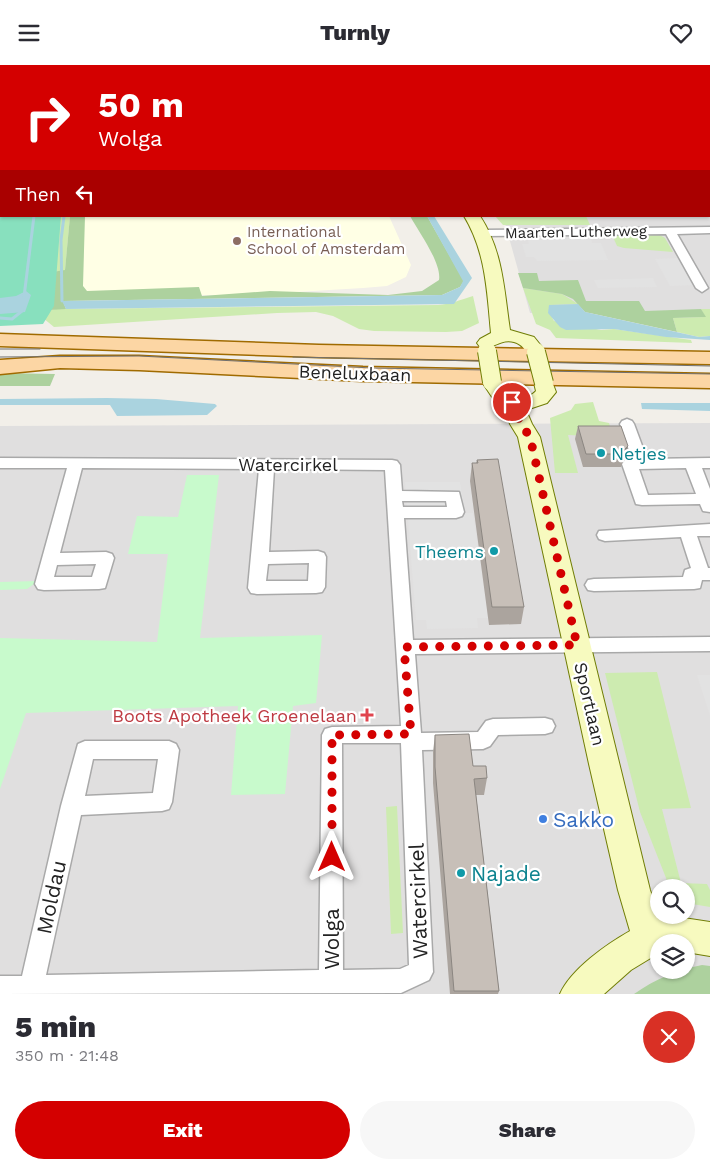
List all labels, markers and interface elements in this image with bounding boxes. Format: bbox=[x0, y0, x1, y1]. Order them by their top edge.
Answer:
icon: menu bbox=[15, 19, 43, 47]
icon: heart bbox=[667, 19, 695, 47]
text: Turnly bbox=[320, 20, 390, 45]
text: 50 m bbox=[98, 84, 184, 126]
icon: right bbox=[15, 85, 80, 150]
text: Wolga bbox=[98, 126, 162, 151]
icon: left bbox=[71, 180, 99, 208]
text: Then bbox=[15, 183, 61, 206]
street label: Maarten Lutherweg bbox=[505, 222, 647, 242]
place label: International School of Amsterdam bbox=[247, 223, 405, 258]
marker: International School of Amsterdam bbox=[231, 235, 243, 247]
street label: Beneluxbaan bbox=[298, 361, 412, 385]
pin bbox=[491, 381, 533, 423]
icon: arrive bbox=[498, 388, 526, 416]
place label: Netjes bbox=[611, 443, 666, 464]
marker: Netjes bbox=[595, 447, 607, 459]
street label: Watercirkel bbox=[238, 454, 338, 475]
place label: Theems bbox=[415, 541, 484, 562]
marker: Theems bbox=[488, 545, 500, 557]
street label: Sportlaan bbox=[570, 660, 610, 748]
place label: Boots Apotheek Groenelaan bbox=[112, 705, 357, 726]
marker: Boots Apotheek Groenelaan bbox=[361, 709, 373, 721]
place label: Sakko bbox=[553, 807, 614, 832]
marker: Sakko bbox=[537, 813, 549, 825]
position arrow bbox=[305, 830, 357, 882]
street label: Watercirkel bbox=[403, 842, 433, 959]
street label: Moldau bbox=[31, 858, 71, 936]
place label: Najade bbox=[471, 861, 541, 886]
marker: Najade bbox=[455, 867, 467, 879]
map controls bbox=[650, 879, 695, 979]
button: search bbox=[650, 879, 695, 924]
street label: Wolga bbox=[319, 908, 344, 970]
button: layers bbox=[650, 934, 695, 979]
text: 5 min bbox=[15, 1009, 96, 1044]
button: close bbox=[643, 1011, 695, 1063]
text: 350 m · 21:48 bbox=[15, 1046, 119, 1065]
button: Exit bbox=[15, 1101, 350, 1159]
button: Share bbox=[360, 1101, 695, 1159]

